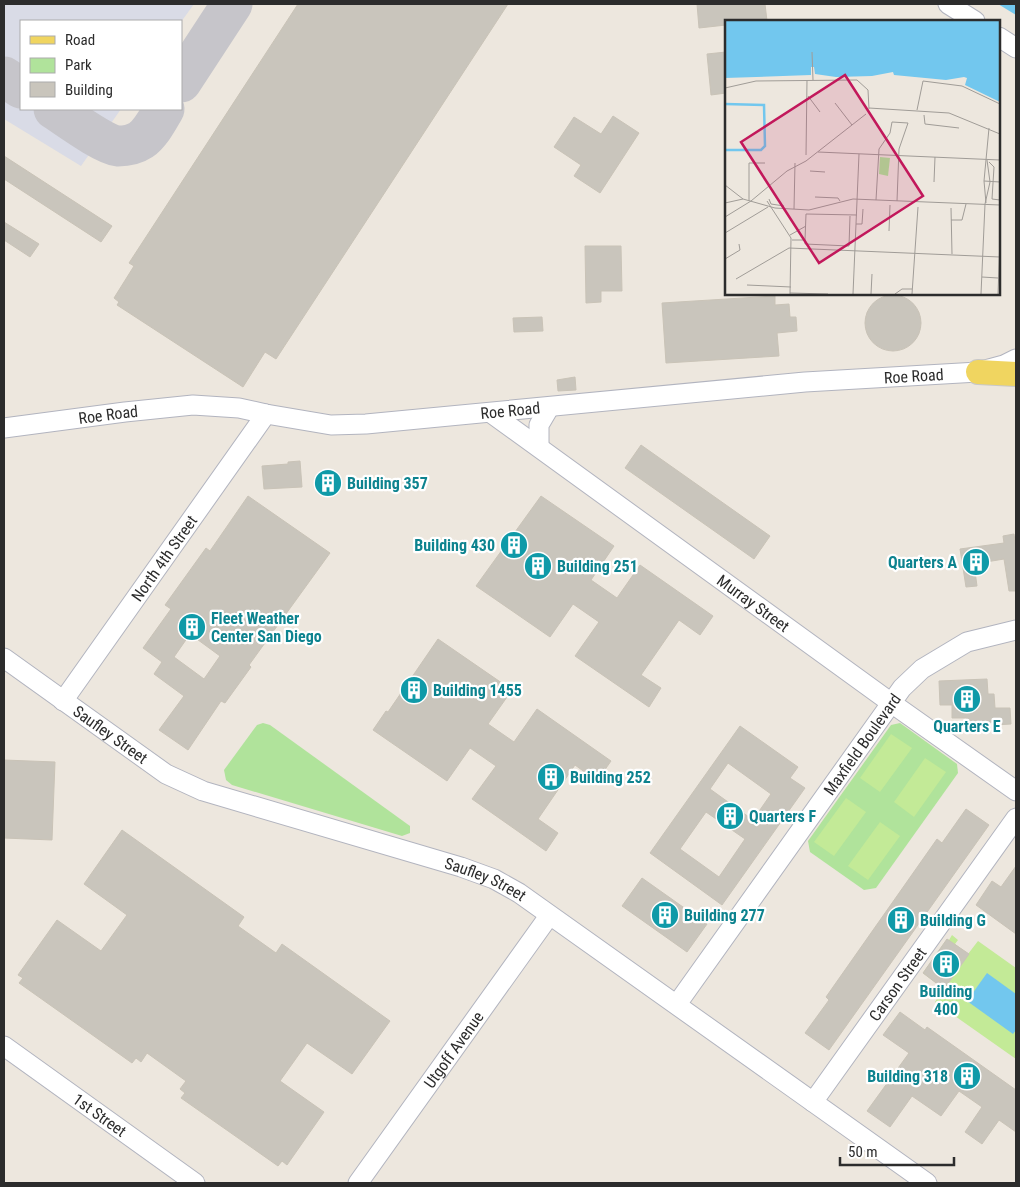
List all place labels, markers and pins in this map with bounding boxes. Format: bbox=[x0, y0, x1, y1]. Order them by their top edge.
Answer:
building icon: Building 357 bbox=[313, 468, 343, 498]
place label: Building 357 bbox=[347, 474, 428, 493]
building icon: Building 430 bbox=[499, 530, 529, 560]
place label: Building 430 bbox=[414, 536, 495, 555]
building icon: Quarters A bbox=[961, 547, 991, 577]
building icon: Building 251 bbox=[523, 551, 553, 581]
place label: Quarters A bbox=[888, 553, 957, 572]
place label: Building 251 bbox=[557, 557, 638, 576]
place label: Fleet Weather Center San Diego bbox=[211, 609, 322, 646]
building icon: Fleet Weather Center San Diego bbox=[177, 612, 207, 642]
building icon: Building 1455 bbox=[399, 675, 429, 705]
place label: Building 1455 bbox=[433, 681, 522, 700]
building icon: Quarters E bbox=[952, 684, 982, 714]
place label: Quarters E bbox=[933, 717, 1001, 736]
building icon: Building 252 bbox=[536, 762, 566, 792]
place label: Building 252 bbox=[570, 768, 651, 787]
building icon: Quarters F bbox=[715, 801, 745, 831]
place label: Quarters F bbox=[749, 807, 817, 826]
building icon: Building 277 bbox=[650, 900, 680, 930]
building icon: Building G bbox=[886, 905, 916, 935]
place label: Building 277 bbox=[684, 906, 765, 925]
place label: Building G bbox=[920, 911, 986, 930]
building icon: Building 400 bbox=[931, 949, 961, 979]
place label: Building 400 bbox=[920, 982, 972, 1019]
building icon: Building 318 bbox=[952, 1061, 982, 1091]
place label: Building 318 bbox=[867, 1067, 948, 1086]

